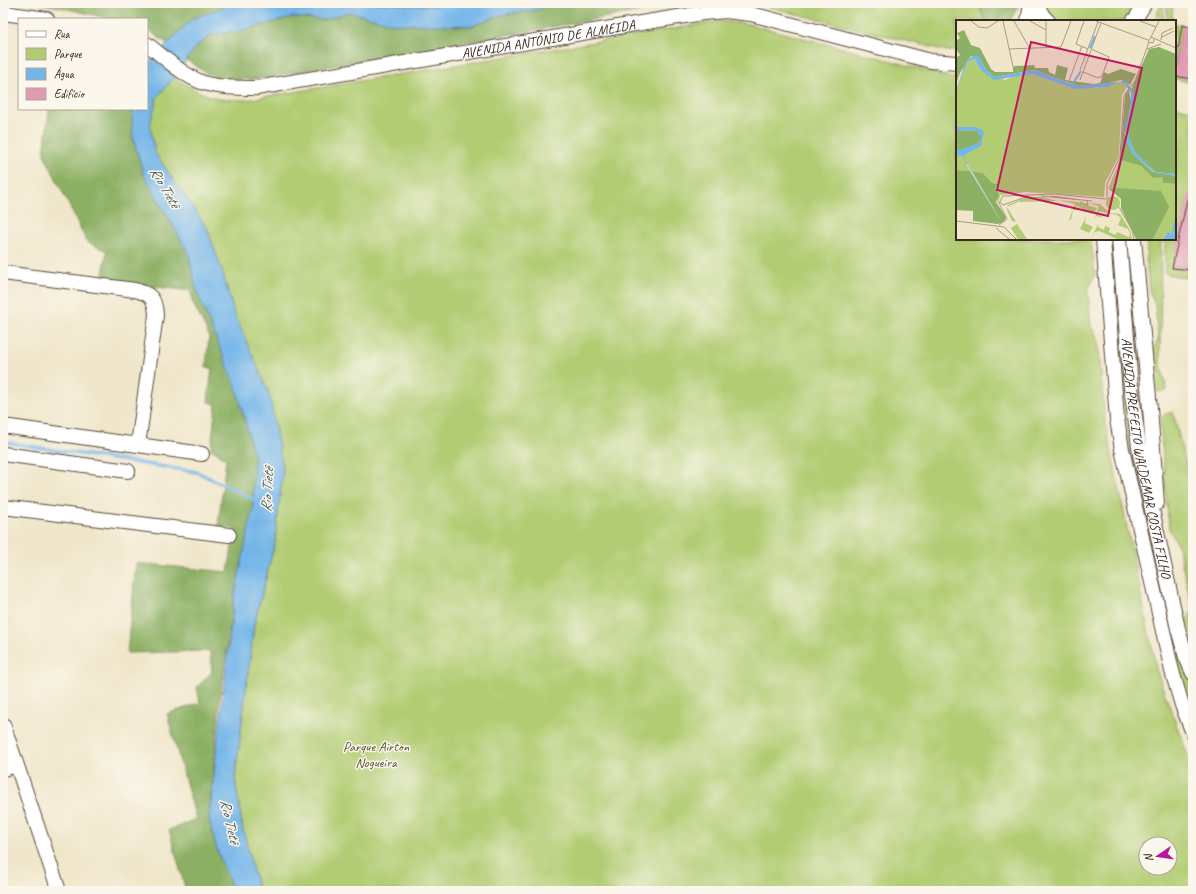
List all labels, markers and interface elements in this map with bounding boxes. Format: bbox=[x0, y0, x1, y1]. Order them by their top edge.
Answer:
street label: AVENIDA ANTÔNIO DE ALMEIDA bbox=[460, 16, 637, 62]
legend bbox=[18, 18, 148, 110]
inset map bbox=[956, 20, 1176, 240]
text: Rua bbox=[54, 26, 71, 42]
text: Parque bbox=[54, 46, 83, 62]
text: Água bbox=[54, 66, 75, 82]
text: Edifício bbox=[54, 86, 86, 102]
water label: Rio Tietê bbox=[145, 163, 186, 215]
street label: AVENIDA PREFEITO WALDEMAR COSTA FILHO bbox=[1118, 337, 1175, 582]
water label: Rio Tietê bbox=[257, 463, 278, 513]
park label: Parque Airton Nogueira bbox=[343, 738, 410, 771]
water label: Rio Tietê bbox=[215, 797, 245, 849]
north arrow bbox=[1138, 836, 1178, 876]
text: N bbox=[1140, 851, 1156, 863]

